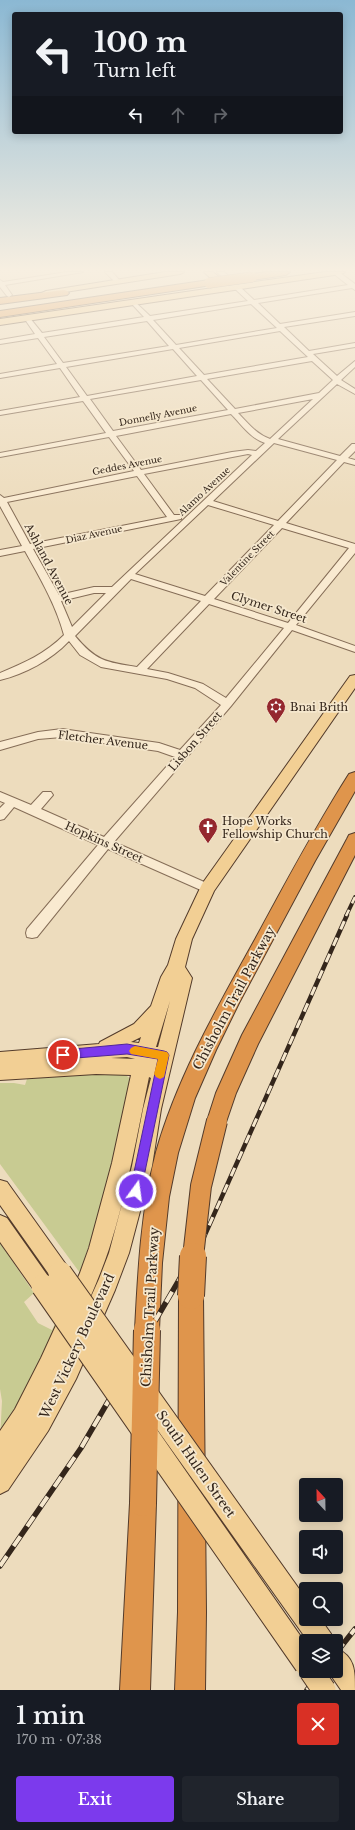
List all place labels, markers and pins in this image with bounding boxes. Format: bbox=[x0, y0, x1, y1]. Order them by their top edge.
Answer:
synagogue icon: Bnai Brith bbox=[265, 696, 287, 724]
place label: Bnai Brith bbox=[290, 700, 349, 714]
place label: Hope Works Fellowship Church bbox=[222, 814, 328, 841]
church icon: Hope Works Fellowship Church bbox=[197, 816, 219, 844]
pin bbox=[46, 1038, 80, 1072]

